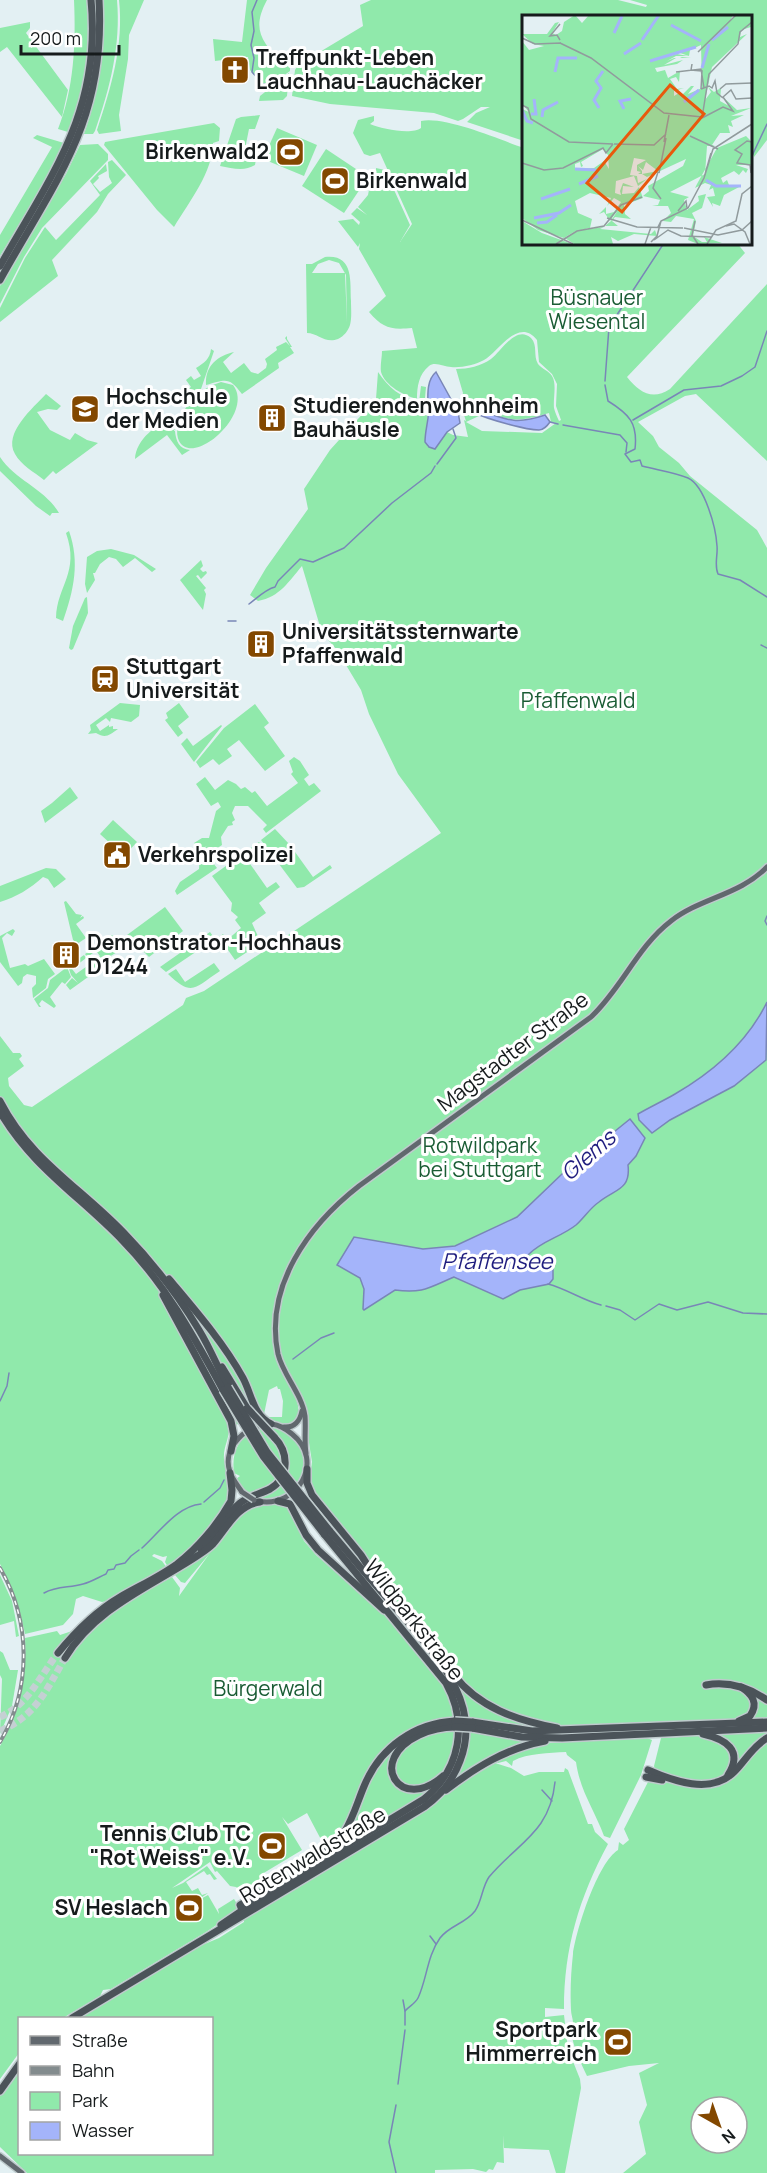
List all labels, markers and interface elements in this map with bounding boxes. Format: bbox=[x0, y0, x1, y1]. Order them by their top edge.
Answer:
inset map bbox=[522, 15, 752, 244]
scale bar bbox=[21, 18, 118, 56]
text: 200 m bbox=[30, 26, 81, 50]
place label: Treffpunkt-Leben Lauchhau-Lauchäcker bbox=[256, 43, 483, 95]
church icon: Treffpunkt-Leben Lauchhau-Lauchäcker bbox=[219, 54, 251, 86]
sports icon: Birkenwald2 bbox=[274, 136, 306, 168]
place label: Birkenwald2 bbox=[145, 137, 269, 165]
sports icon: Birkenwald bbox=[319, 165, 351, 197]
place label: Birkenwald bbox=[356, 166, 467, 194]
park label: Büsnauer Wiesental bbox=[549, 283, 645, 335]
place label: Hochschule der Medien bbox=[106, 382, 228, 434]
place label: Studierendenwohnheim Bauhäusle bbox=[293, 391, 539, 443]
school or university icon: Hochschule der Medien bbox=[69, 393, 101, 425]
building icon: Studierendenwohnheim Bauhäusle bbox=[256, 402, 288, 434]
place label: Universitätssternwarte Pfaffenwald bbox=[282, 617, 519, 669]
building icon: Universitätssternwarte Pfaffenwald bbox=[245, 628, 277, 660]
place label: Stuttgart Universität bbox=[126, 652, 239, 704]
station icon: Stuttgart Universität bbox=[89, 663, 121, 695]
park label: Pfaffenwald bbox=[521, 686, 635, 714]
public building icon: Verkehrspolizei bbox=[101, 839, 133, 871]
place label: Verkehrspolizei bbox=[138, 840, 294, 868]
place label: Demonstrator-Hochhaus D1244 bbox=[87, 928, 341, 980]
building icon: Demonstrator-Hochhaus D1244 bbox=[50, 939, 82, 971]
street label: Magstadter Straße bbox=[431, 985, 594, 1117]
water label: Glems bbox=[554, 1122, 623, 1187]
park label: Rotwildpark bei Stuttgart bbox=[418, 1131, 542, 1183]
water label: Pfaffensee bbox=[442, 1246, 554, 1276]
street label: Wildparkstraße bbox=[359, 1553, 471, 1686]
park label: Bürgerwald bbox=[213, 1674, 323, 1702]
street label: Rotenwaldstraße bbox=[234, 1799, 391, 1909]
place label: Tennis Club TC "Rot Weiss" e.V. bbox=[90, 1819, 251, 1871]
sports icon: Tennis Club TC "Rot Weiss" e.V. bbox=[256, 1830, 288, 1862]
sports icon: SV Heslach bbox=[173, 1892, 205, 1924]
place label: SV Heslach bbox=[55, 1893, 168, 1921]
place label: Sportpark Himmerreich bbox=[465, 2015, 598, 2067]
legend bbox=[18, 2017, 213, 2155]
sports icon: Sportpark Himmerreich bbox=[602, 2026, 634, 2058]
text: Straße bbox=[72, 2028, 128, 2052]
text: Bahn bbox=[72, 2058, 114, 2082]
text: Park bbox=[72, 2088, 109, 2112]
north arrow bbox=[689, 2095, 749, 2155]
text: Wasser bbox=[72, 2118, 134, 2142]
text: N bbox=[717, 2124, 740, 2149]

